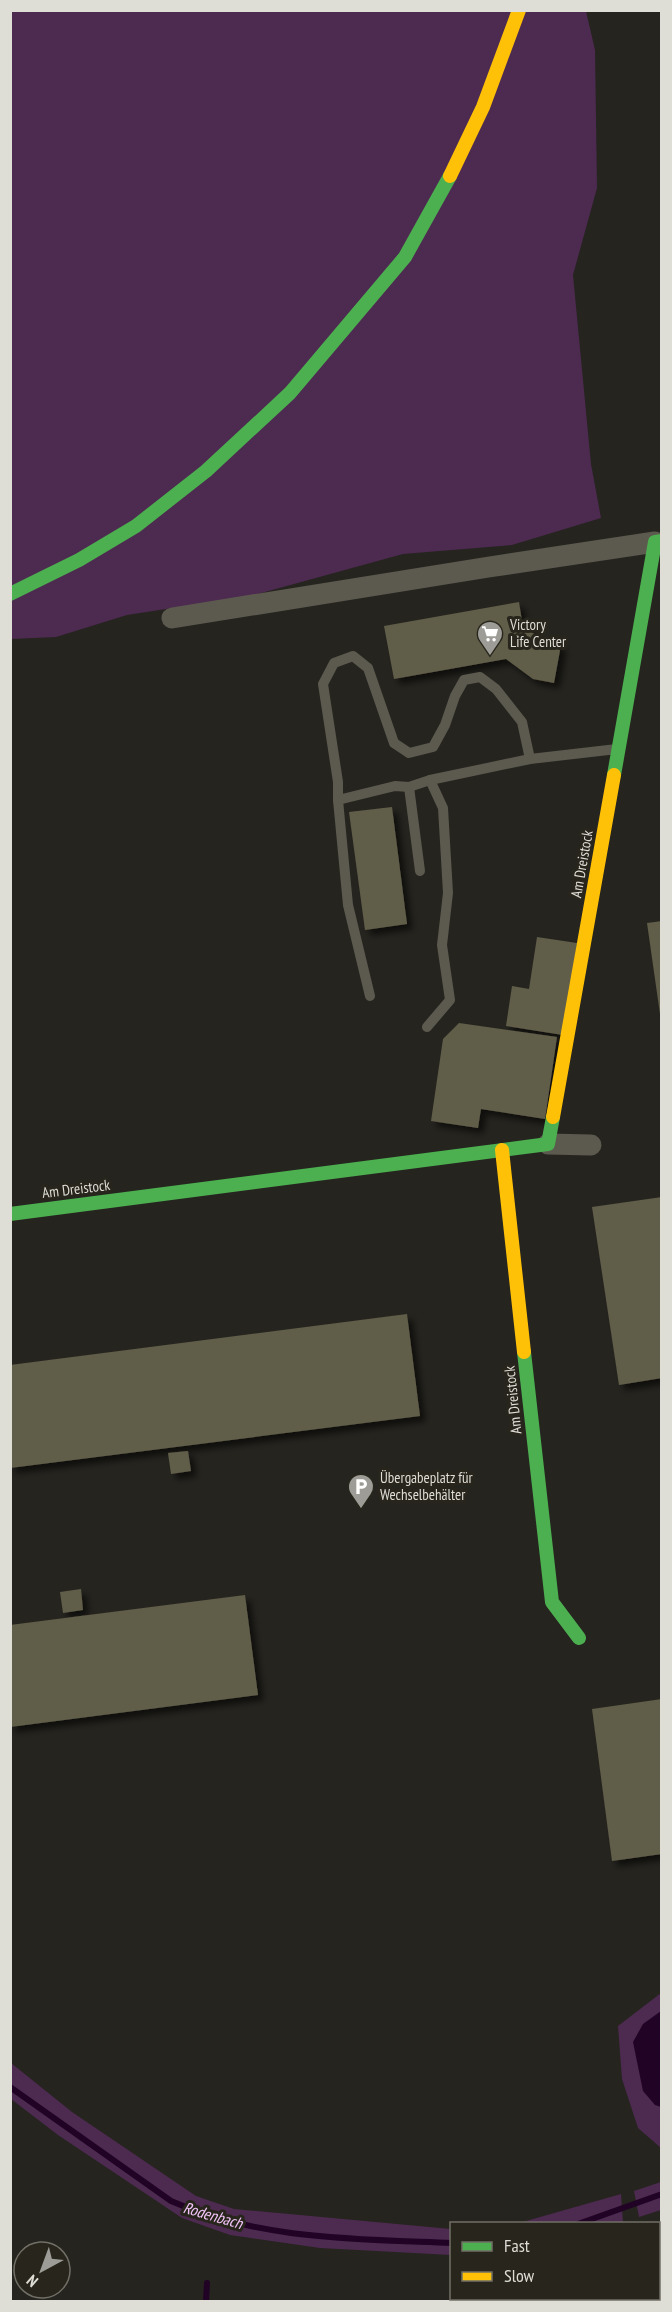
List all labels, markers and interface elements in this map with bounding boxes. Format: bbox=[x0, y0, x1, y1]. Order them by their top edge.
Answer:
place label: Victory Life Center bbox=[509, 615, 567, 651]
supermarket icon: Victory Life Center bbox=[475, 619, 505, 657]
street label: Am Dreistock bbox=[566, 829, 597, 899]
street label: Am Dreistock bbox=[41, 1175, 111, 1202]
street label: Am Dreistock bbox=[499, 1365, 526, 1435]
place label: Übergabeplatz für Wechselbehälter bbox=[380, 1468, 474, 1504]
parking icon: Übergabeplatz für Wechselbehälter bbox=[346, 1472, 376, 1510]
water label: Rodenbach bbox=[181, 2197, 246, 2233]
legend bbox=[450, 2222, 660, 2300]
text: Fast bbox=[504, 2234, 530, 2257]
north arrow bbox=[12, 2240, 72, 2300]
text: Slow bbox=[504, 2264, 535, 2287]
text: N bbox=[22, 2271, 42, 2292]

